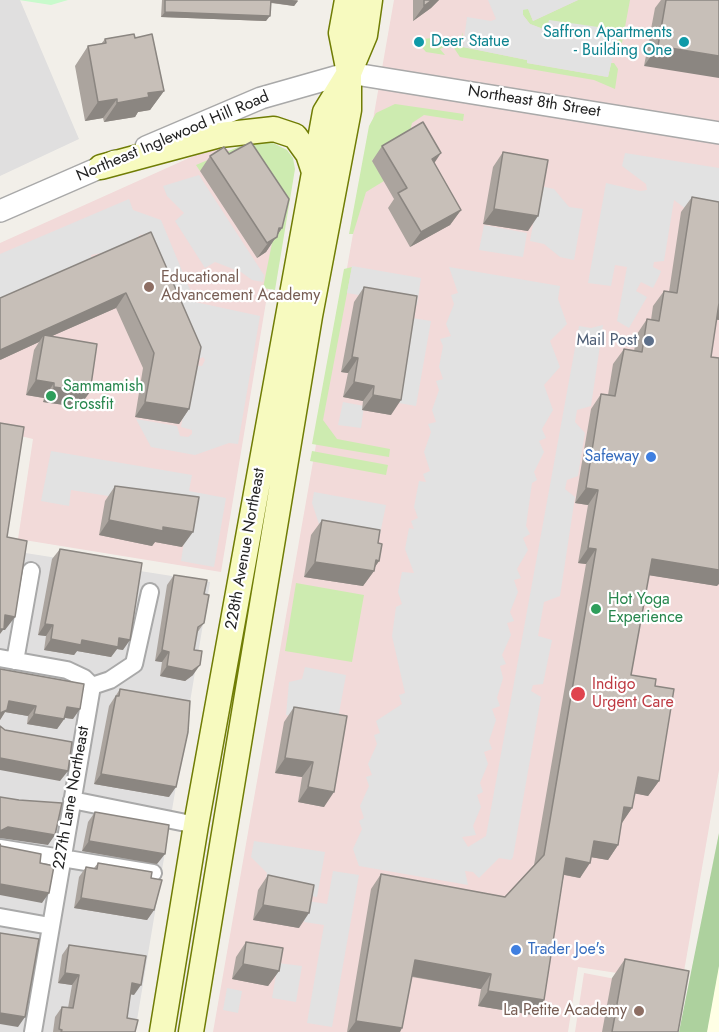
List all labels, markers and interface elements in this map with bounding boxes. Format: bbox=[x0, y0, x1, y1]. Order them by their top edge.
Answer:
place label: Saffron Apartments - Building One bbox=[543, 23, 672, 61]
place label: Deer Statue bbox=[431, 32, 509, 52]
marker: Deer Statue bbox=[412, 35, 426, 49]
marker: Saffron Apartments - Building One bbox=[677, 35, 691, 49]
street label: Northeast 8th Street bbox=[466, 82, 602, 122]
street label: Northeast Inglewood Hill Road bbox=[74, 88, 272, 186]
place label: Educational Advancement Academy bbox=[161, 268, 320, 306]
marker: Educational Advancement Academy bbox=[142, 280, 156, 294]
place label: Mail Post bbox=[576, 331, 637, 351]
marker: Mail Post bbox=[642, 334, 656, 348]
place label: Sammamish Crossfit bbox=[63, 377, 144, 415]
marker: Sammamish Crossfit bbox=[44, 389, 58, 403]
place label: Safeway bbox=[584, 447, 639, 467]
marker: Safeway bbox=[644, 450, 658, 464]
street label: 228th Avenue Northeast bbox=[222, 467, 270, 631]
place label: Hot Yoga Experience bbox=[608, 590, 683, 628]
marker: Hot Yoga Experience bbox=[589, 602, 603, 616]
place label: Indigo Urgent Care bbox=[592, 675, 674, 713]
marker: Indigo Urgent Care bbox=[569, 685, 587, 703]
street label: 227th Lane Northeast bbox=[50, 725, 94, 871]
place label: Trader Joe's bbox=[528, 940, 605, 960]
marker: Trader Joe's bbox=[509, 943, 523, 957]
place label: La Petite Academy bbox=[503, 1001, 627, 1021]
marker: La Petite Academy bbox=[632, 1004, 646, 1018]

